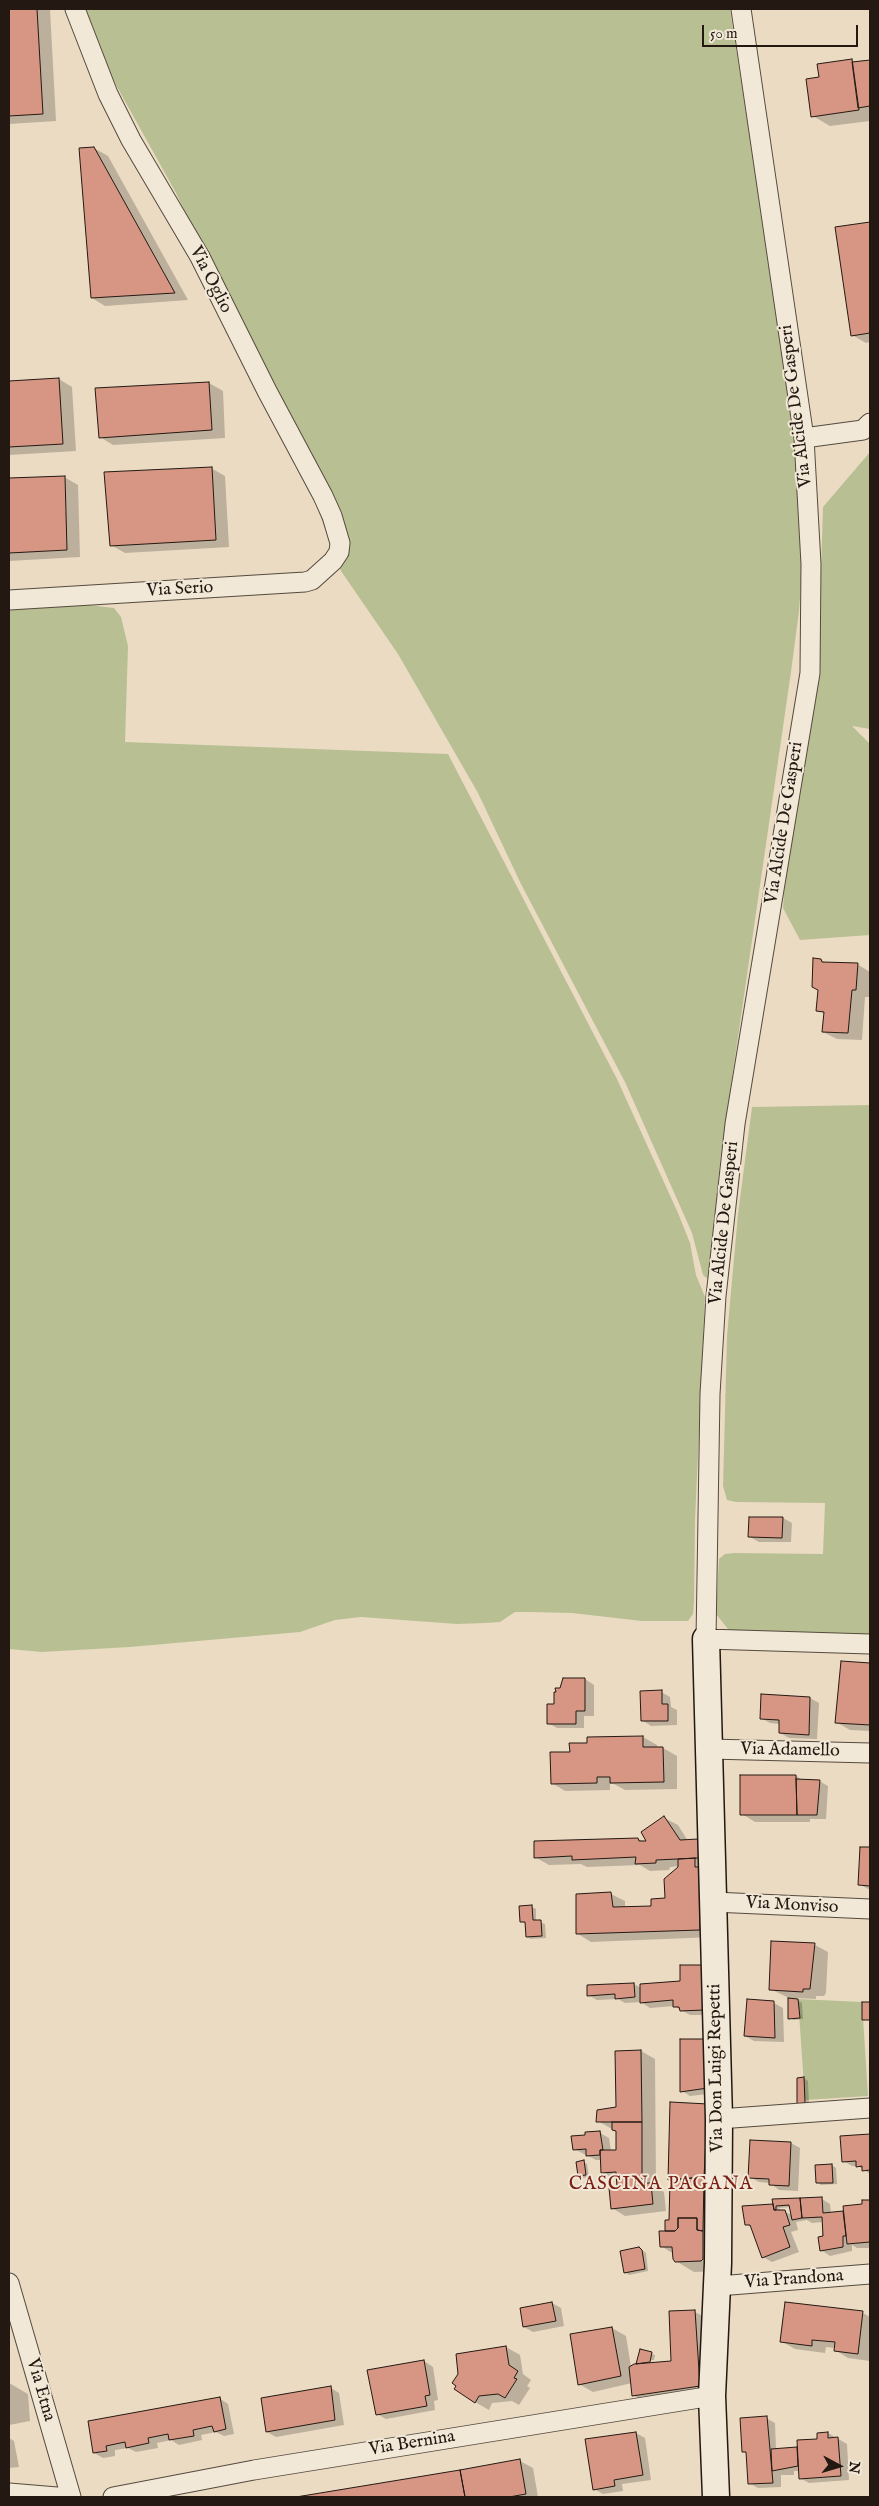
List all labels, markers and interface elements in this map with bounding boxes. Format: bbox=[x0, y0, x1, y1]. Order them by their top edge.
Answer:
scale bar bbox=[704, 15, 860, 47]
text: 50 m bbox=[710, 24, 738, 43]
street label: Via Oglio bbox=[184, 243, 236, 317]
street label: Via Alcide De Gasperi bbox=[776, 323, 818, 489]
street label: Via Serio bbox=[146, 577, 214, 603]
street label: Via Alcide De Gasperi bbox=[761, 740, 809, 906]
street label: Via Alcide De Gasperi bbox=[706, 1140, 744, 1306]
street label: Via Adamello bbox=[740, 1739, 840, 1763]
street label: Via Monviso bbox=[745, 1893, 839, 1919]
street label: Via Don Luigi Repetti bbox=[705, 1984, 729, 2152]
district label: CASCINA PAGANA bbox=[567, 2174, 755, 2196]
street label: Via Prandona bbox=[744, 2266, 844, 2294]
street label: Via Etna bbox=[21, 2356, 59, 2424]
street label: Via Bernina bbox=[367, 2427, 457, 2461]
north arrow bbox=[814, 2441, 864, 2491]
text: N bbox=[844, 2461, 864, 2475]

